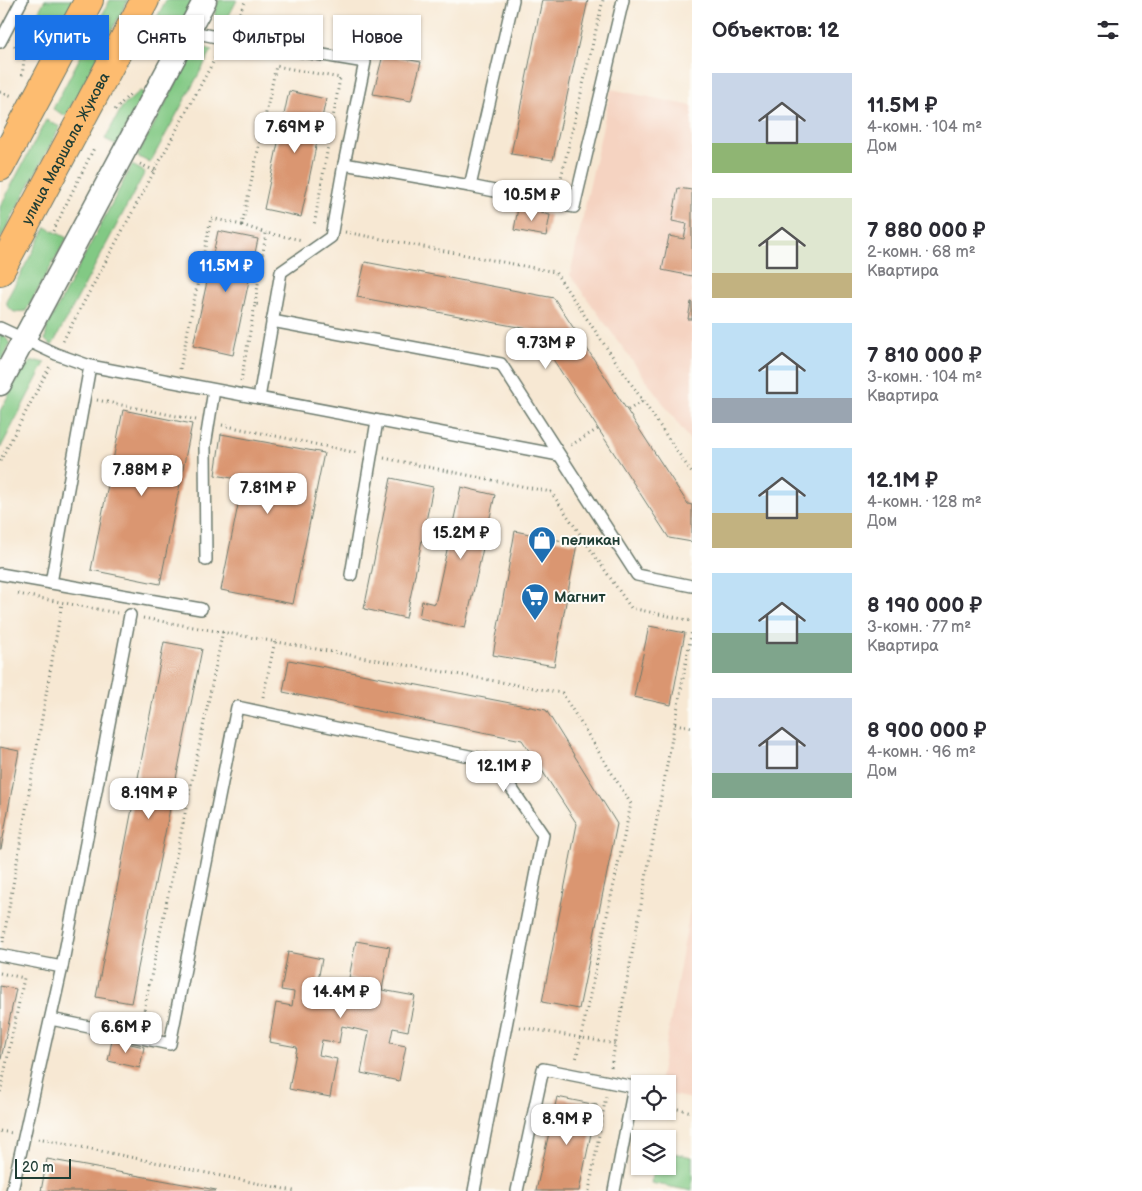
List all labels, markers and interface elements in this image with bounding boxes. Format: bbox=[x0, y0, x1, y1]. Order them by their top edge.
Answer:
chip: Купить bbox=[15, 15, 109, 60]
chip: Снять bbox=[119, 15, 204, 60]
chip: Фильтры bbox=[214, 15, 323, 60]
chip: Новое bbox=[333, 15, 421, 60]
icon: filters bbox=[1094, 16, 1122, 44]
text: Объектов: 12 bbox=[712, 18, 839, 43]
street label: улица Маршала Жукова bbox=[18, 69, 115, 228]
icon: home bbox=[752, 93, 812, 153]
text: 11.5M ₽ bbox=[867, 93, 937, 118]
pin: 7.69M ₽ bbox=[249, 112, 341, 154]
text: 7.69M ₽ bbox=[266, 118, 324, 137]
text: 4-комн. · 104 m² bbox=[867, 118, 982, 137]
text: Дом bbox=[867, 137, 897, 156]
pin: 10.5M ₽ bbox=[486, 180, 578, 222]
text: 10.5M ₽ bbox=[504, 186, 560, 205]
icon: home bbox=[752, 218, 812, 278]
text: 7 880 000 ₽ bbox=[867, 218, 985, 243]
text: 2-комн. · 68 m² bbox=[867, 243, 976, 262]
pin: 11.5M ₽ bbox=[180, 250, 272, 293]
text: 11.5M ₽ bbox=[199, 257, 253, 276]
text: Квартира bbox=[867, 262, 939, 281]
pin: 9.73M ₽ bbox=[500, 328, 592, 370]
text: 9.73M ₽ bbox=[517, 334, 575, 353]
icon: home bbox=[752, 343, 812, 403]
text: 7 810 000 ₽ bbox=[867, 343, 982, 368]
text: 3-комн. · 104 m² bbox=[867, 368, 982, 387]
text: Квартира bbox=[867, 387, 939, 406]
pin: 7.88M ₽ bbox=[96, 454, 188, 497]
text: 7.88M ₽ bbox=[112, 461, 172, 480]
icon: home bbox=[752, 468, 812, 528]
text: 12.1M ₽ bbox=[867, 468, 938, 493]
pin: 7.81M ₽ bbox=[222, 472, 314, 515]
text: 7.81M ₽ bbox=[240, 479, 296, 498]
text: 4-комн. · 128 m² bbox=[867, 493, 982, 512]
text: Дом bbox=[867, 512, 897, 531]
pin: 15.2M ₽ bbox=[415, 518, 507, 560]
text: 15.2M ₽ bbox=[433, 524, 489, 543]
shop icon: пеликан bbox=[527, 525, 557, 564]
place label: пеликан bbox=[561, 531, 620, 550]
supermarket icon: Магнит bbox=[520, 582, 550, 621]
place label: Магнит bbox=[554, 588, 606, 607]
icon: home bbox=[752, 593, 812, 653]
text: 8 190 000 ₽ bbox=[867, 593, 982, 618]
text: 3-комн. · 77 m² bbox=[867, 618, 971, 637]
text: Квартира bbox=[867, 637, 939, 656]
icon: home bbox=[752, 718, 812, 778]
text: 8 900 000 ₽ bbox=[867, 718, 987, 743]
text: 4-комн. · 96 m² bbox=[867, 743, 976, 762]
pin: 12.1M ₽ bbox=[458, 750, 550, 793]
text: 12.1M ₽ bbox=[477, 757, 531, 776]
text: Дом bbox=[867, 762, 897, 781]
pin: 8.19M ₽ bbox=[103, 778, 195, 820]
text: 8.19M ₽ bbox=[121, 784, 177, 803]
pin: 14.4M ₽ bbox=[295, 976, 387, 1019]
text: 14.4M ₽ bbox=[313, 983, 369, 1002]
pin: 6.6M ₽ bbox=[85, 1012, 167, 1054]
text: 6.6M ₽ bbox=[101, 1018, 151, 1037]
map controls bbox=[631, 1075, 676, 1175]
button: locate bbox=[631, 1075, 676, 1120]
pin: 8.9M ₽ bbox=[526, 1104, 608, 1146]
text: 8.9M ₽ bbox=[542, 1110, 592, 1129]
button: layers bbox=[631, 1130, 676, 1175]
scale bar bbox=[15, 1156, 71, 1179]
text: 20 m bbox=[22, 1159, 54, 1176]

